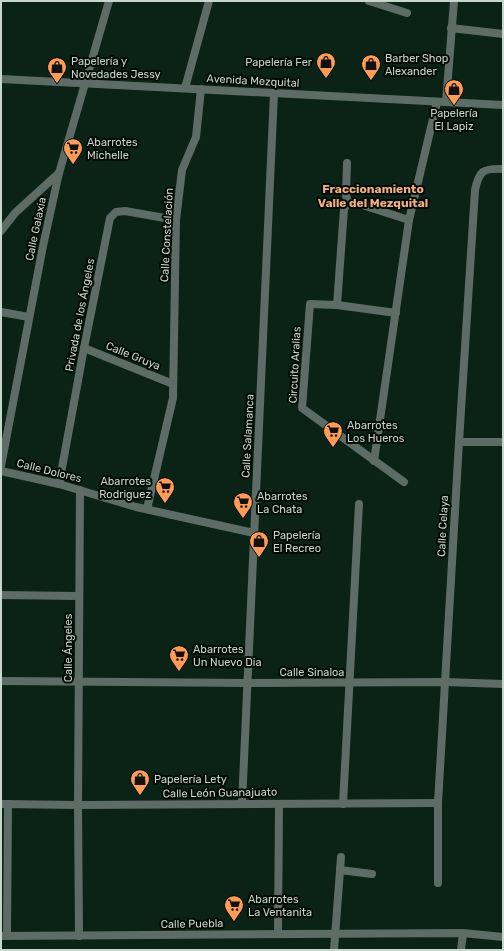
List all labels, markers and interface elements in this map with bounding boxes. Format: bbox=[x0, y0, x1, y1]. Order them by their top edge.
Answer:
shop icon: Papelería Fer bbox=[315, 51, 337, 79]
place label: Barber Shop Alexander bbox=[385, 52, 448, 78]
shop icon: Barber Shop Alexander bbox=[360, 53, 382, 81]
place label: Papelería y Novedades Jessy bbox=[71, 55, 161, 81]
shop icon: Papelería y Novedades Jessy bbox=[46, 56, 68, 84]
place label: Papelería Fer bbox=[245, 56, 313, 69]
street label: Avenida Mezquital bbox=[206, 72, 300, 90]
shop icon: Papelería El Lapiz bbox=[443, 78, 465, 106]
place label: Papelería El Lapiz bbox=[430, 107, 478, 133]
place label: Abarrotes Michelle bbox=[87, 136, 138, 162]
supermarket icon: Abarrotes Michelle bbox=[62, 137, 84, 165]
district label: Fraccionamiento Valle del Mezquital bbox=[318, 182, 428, 210]
street label: Calle Constelación bbox=[158, 188, 176, 282]
street label: Calle Galaxia bbox=[23, 196, 49, 262]
street label: Privada de los Ángeles bbox=[63, 257, 97, 373]
street label: Circuito Aralias bbox=[286, 326, 304, 404]
street label: Calle Gruya bbox=[104, 339, 162, 373]
street label: Calle Salamanca bbox=[239, 394, 257, 478]
place label: Abarrotes Los Hueros bbox=[347, 419, 405, 445]
supermarket icon: Abarrotes Los Hueros bbox=[322, 420, 344, 448]
street label: Calle Dolores bbox=[15, 457, 83, 485]
place label: Abarrotes Rodriguez bbox=[99, 475, 151, 501]
supermarket icon: Abarrotes Rodriguez bbox=[154, 476, 176, 504]
place label: Abarrotes La Chata bbox=[257, 490, 308, 516]
supermarket icon: Abarrotes La Chata bbox=[232, 491, 254, 519]
street label: Calle Celaya bbox=[435, 495, 451, 557]
place label: Papelería El Recreo bbox=[273, 529, 321, 555]
shop icon: Papelería El Recreo bbox=[248, 530, 270, 558]
street label: Calle Ángeles bbox=[62, 613, 75, 682]
place label: Abarrotes Un Nuevo Dia bbox=[193, 643, 262, 669]
supermarket icon: Abarrotes Un Nuevo Dia bbox=[168, 644, 190, 672]
street label: Calle Sinaloa bbox=[280, 666, 344, 679]
shop icon: Papelería Lety bbox=[129, 768, 151, 796]
place label: Papelería Lety bbox=[154, 773, 227, 786]
street label: Calle León Guanajuato bbox=[163, 786, 277, 800]
place label: Abarrotes La Ventanita bbox=[248, 893, 312, 919]
supermarket icon: Abarrotes La Ventanita bbox=[223, 894, 245, 922]
street label: Calle Puebla bbox=[161, 917, 223, 931]

